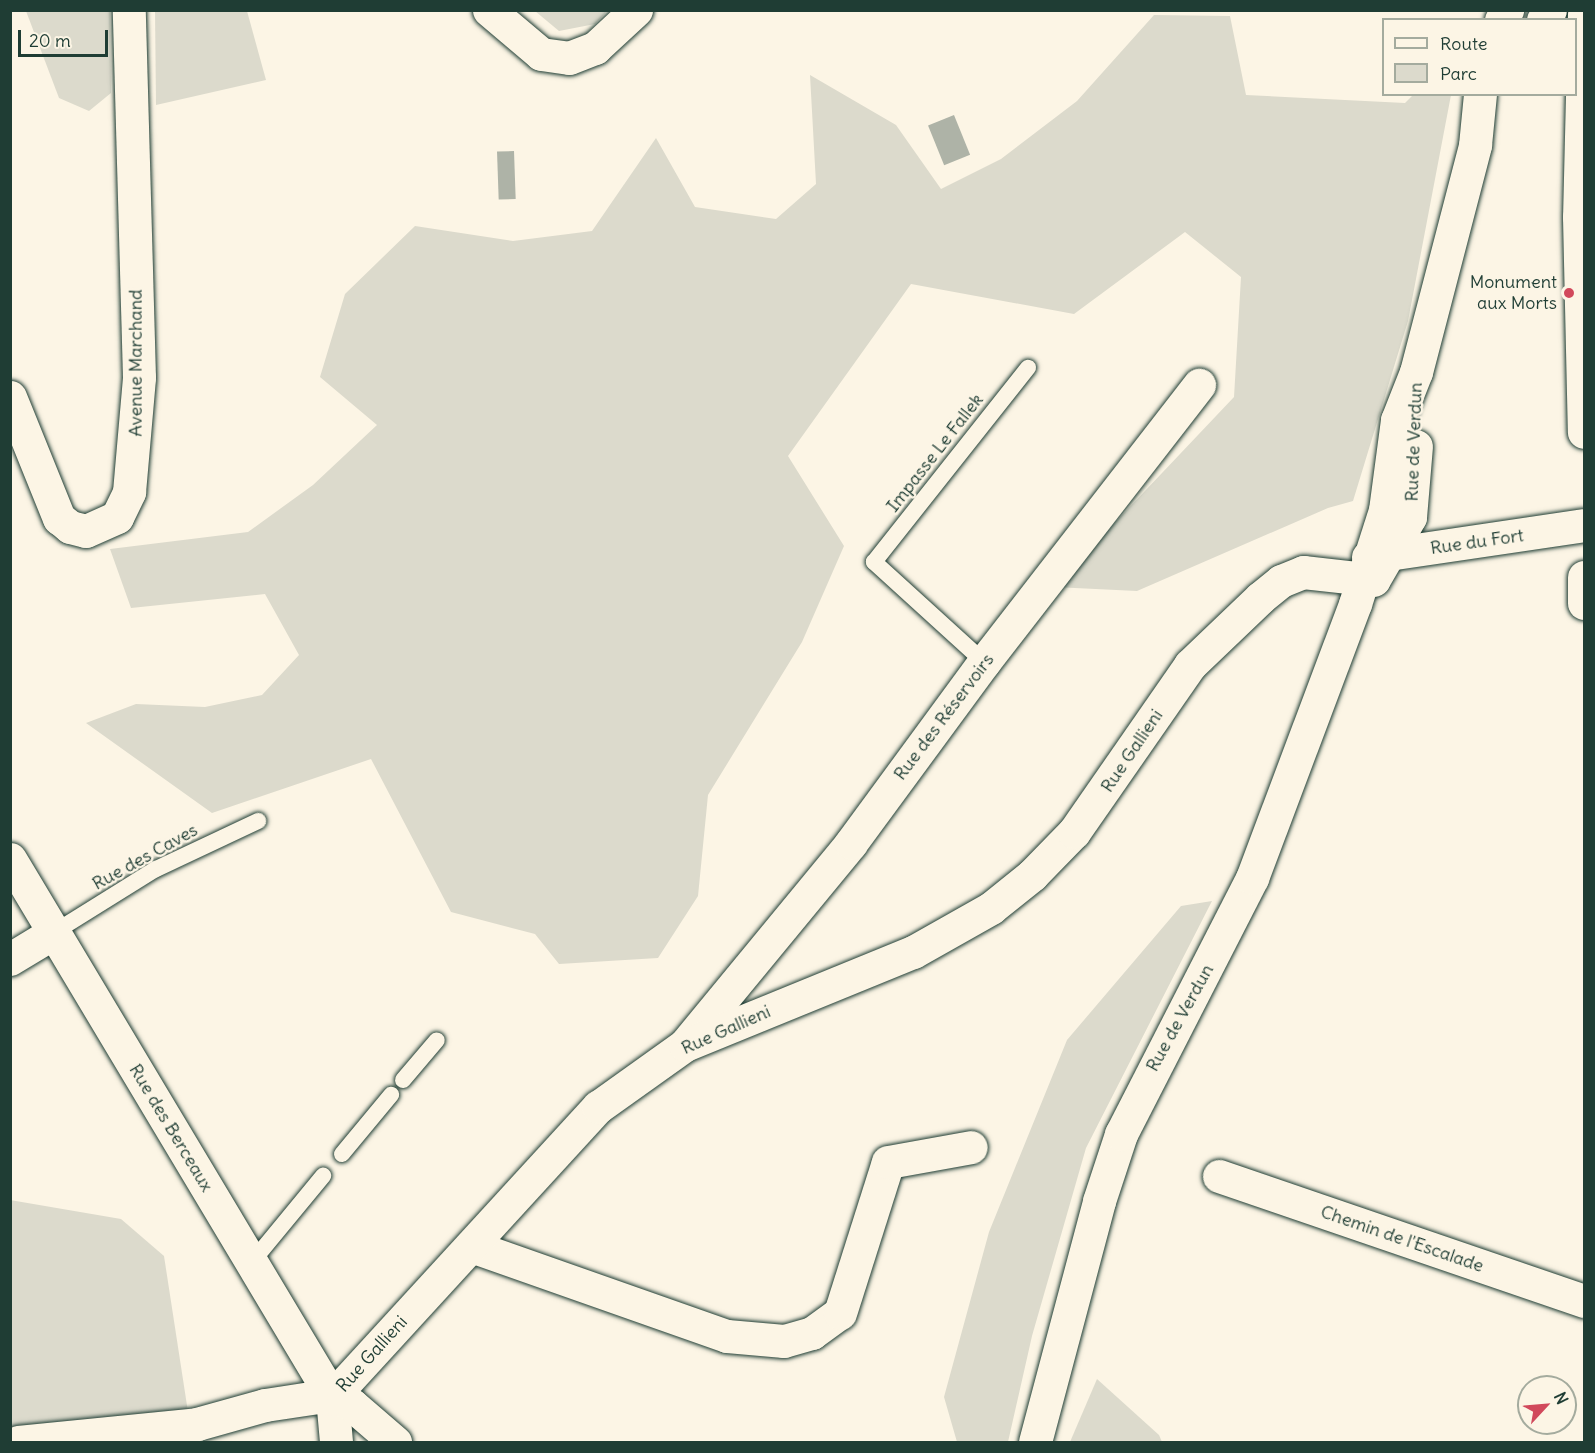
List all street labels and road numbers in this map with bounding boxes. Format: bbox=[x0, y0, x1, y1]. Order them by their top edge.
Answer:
street label: Avenue Marchand bbox=[125, 289, 147, 437]
street label: Rue de Verdun bbox=[1401, 382, 1427, 502]
street label: Impasse Le Fallek bbox=[882, 390, 988, 516]
street label: Rue du Fort bbox=[1429, 525, 1525, 559]
street label: Rue des Réservoirs bbox=[889, 649, 999, 785]
street label: Rue Gallieni bbox=[1096, 705, 1168, 797]
street label: Rue des Caves bbox=[89, 819, 201, 895]
street label: Rue de Verdun bbox=[1142, 961, 1218, 1075]
street label: Rue Gallieni bbox=[678, 1001, 774, 1059]
street label: Rue des Berceaux bbox=[124, 1060, 218, 1196]
street label: Chemin de l'Escalade bbox=[1318, 1201, 1486, 1277]
street label: Rue Gallieni bbox=[332, 1311, 412, 1397]

